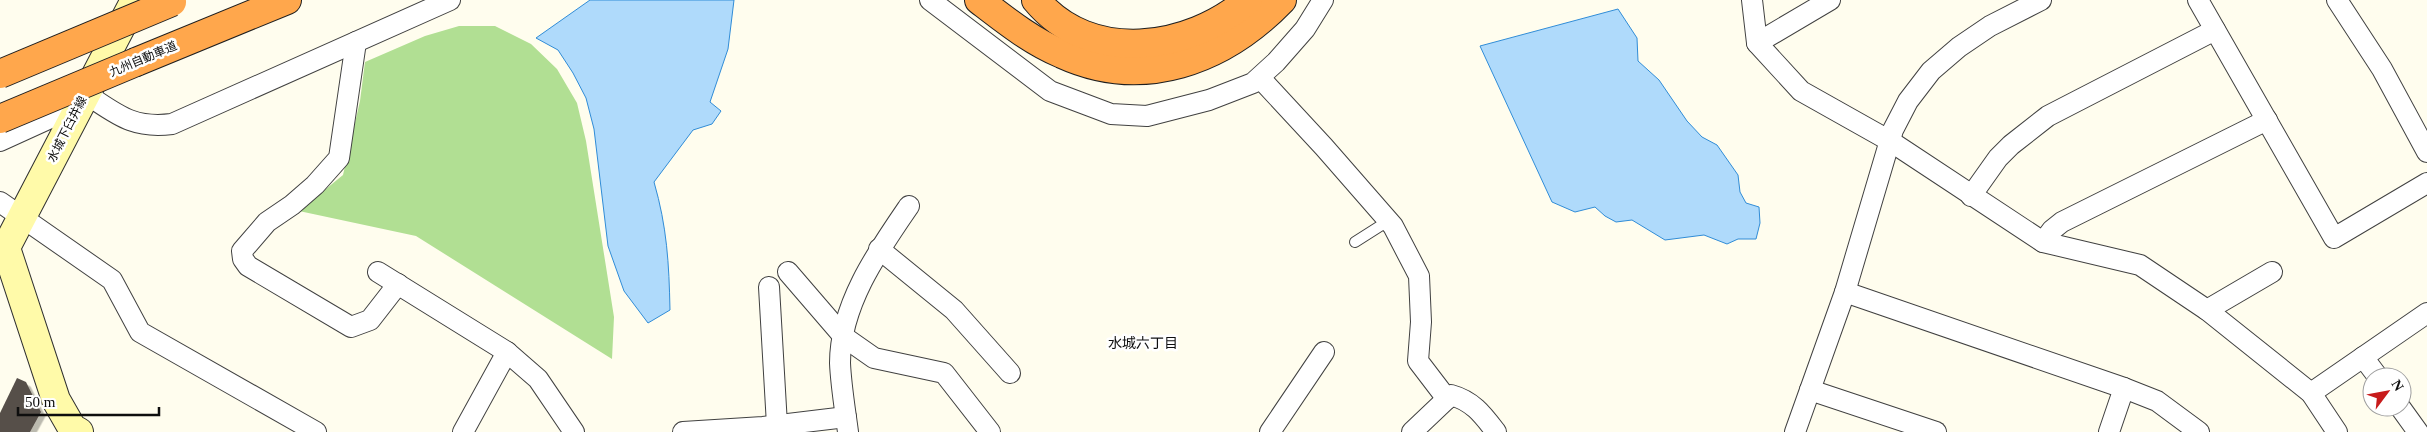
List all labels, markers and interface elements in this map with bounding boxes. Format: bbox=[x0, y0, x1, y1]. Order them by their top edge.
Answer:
street label: 九州自動車道 bbox=[107, 38, 179, 80]
street label: 水城下臼井線 bbox=[44, 94, 90, 164]
district label: 水城六丁目 bbox=[1108, 336, 1178, 351]
north arrow bbox=[2362, 367, 2412, 417]
text: N bbox=[2389, 377, 2407, 394]
scale bar bbox=[18, 384, 159, 416]
text: 50 m bbox=[25, 394, 56, 410]

